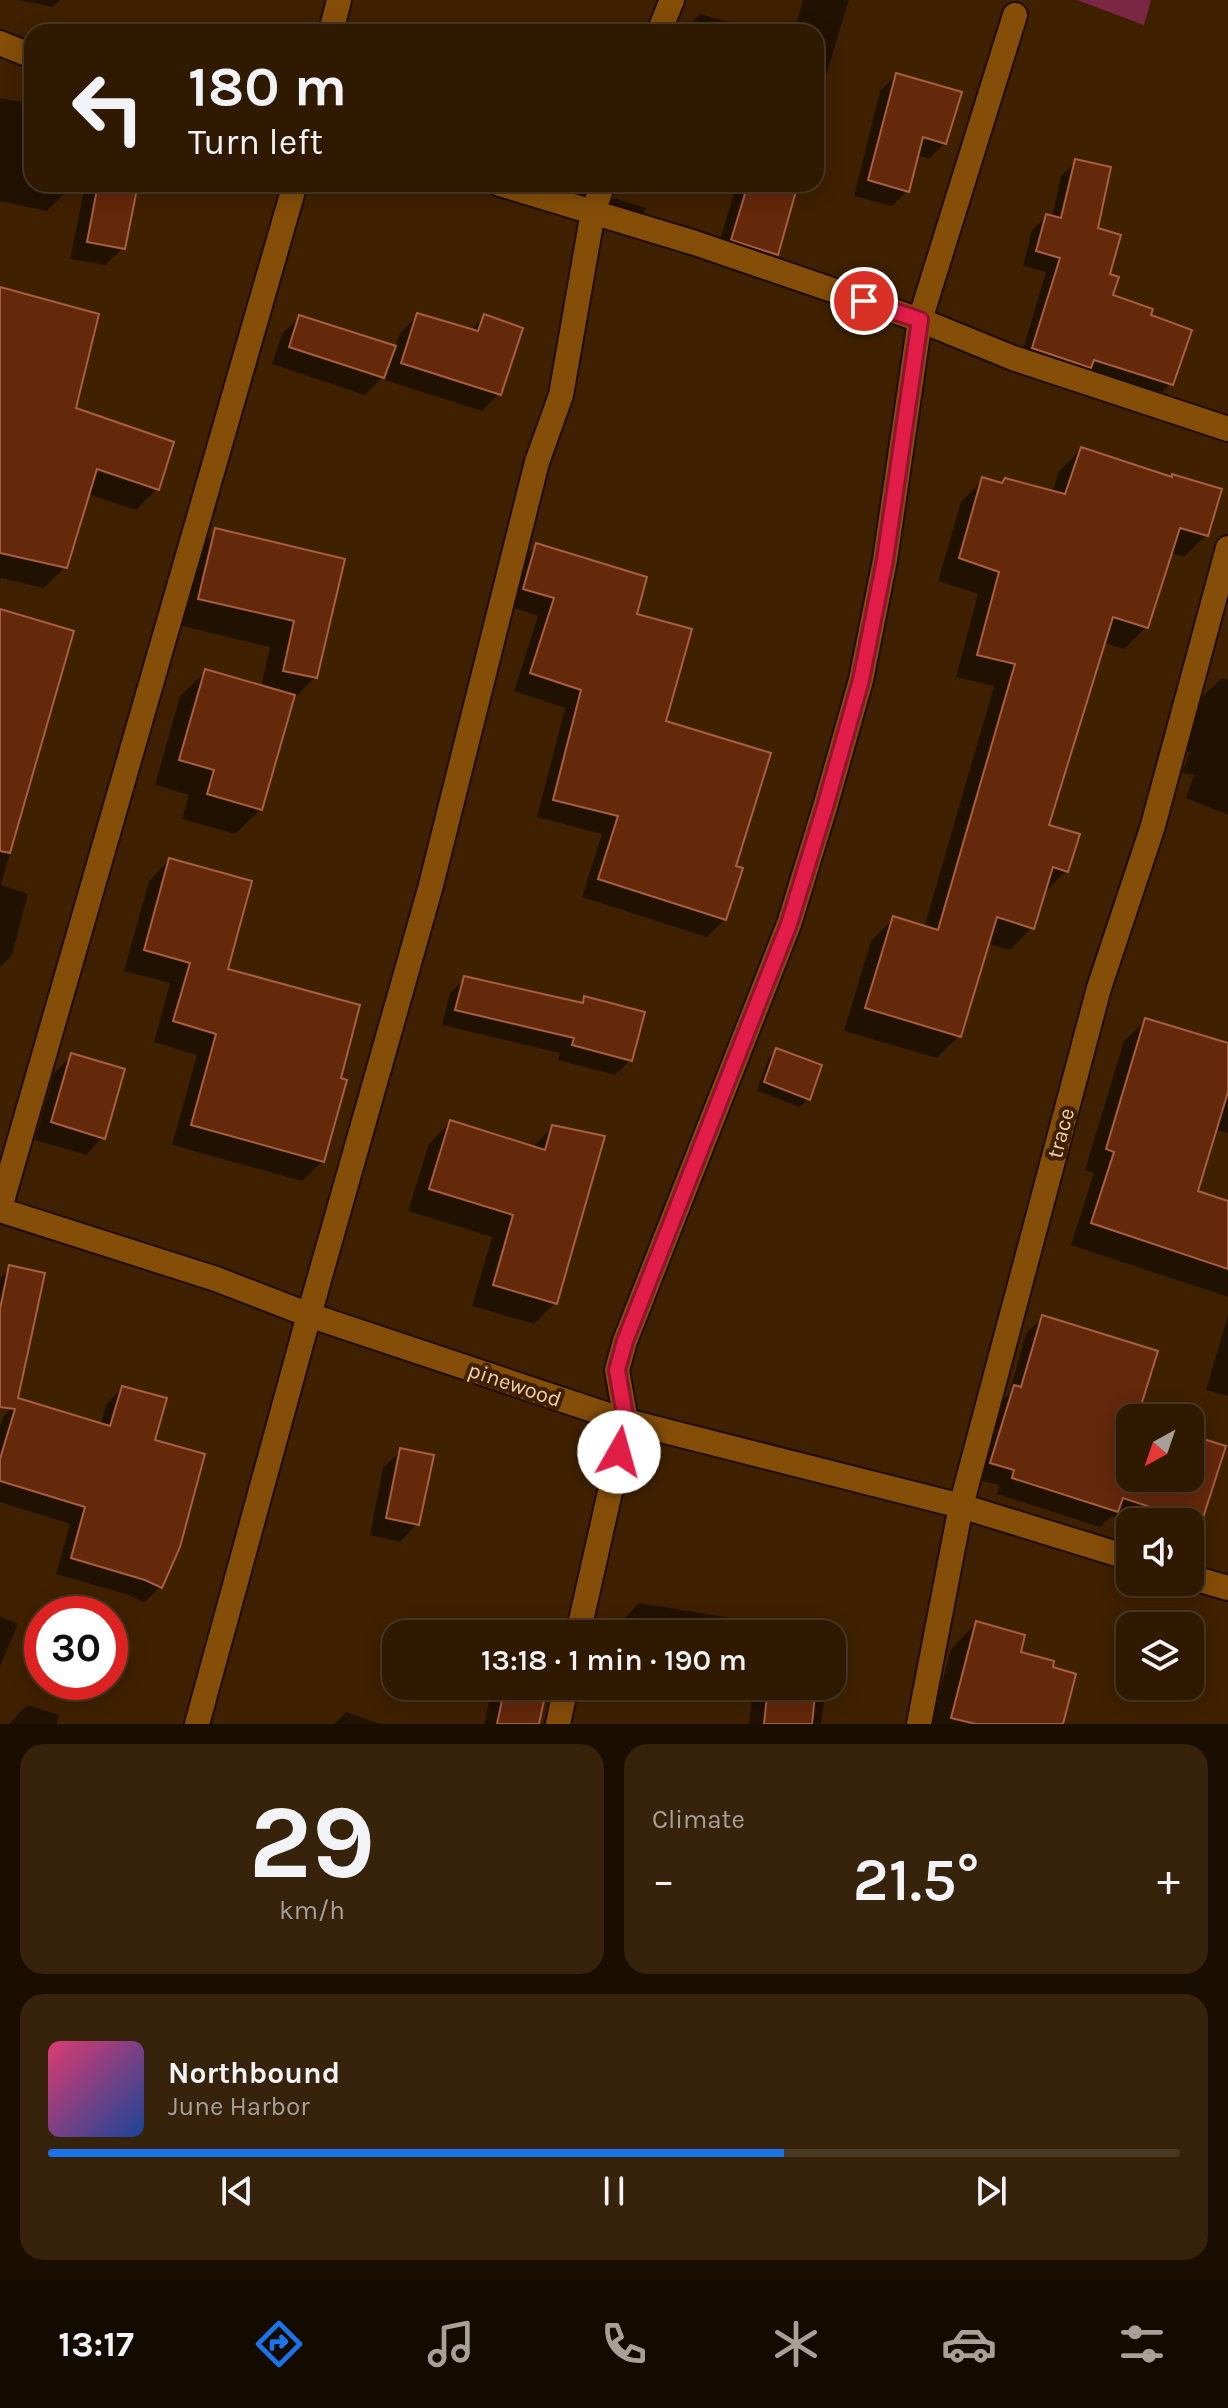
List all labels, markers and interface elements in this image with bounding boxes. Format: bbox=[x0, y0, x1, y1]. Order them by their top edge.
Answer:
text: 180 m bbox=[188, 54, 347, 119]
icon: left bbox=[56, 56, 160, 160]
text: Turn left bbox=[188, 121, 323, 163]
pin bbox=[830, 267, 898, 335]
icon: arrive bbox=[842, 279, 886, 323]
street label: trace bbox=[1042, 1105, 1080, 1161]
street label: pinewood bbox=[465, 1357, 565, 1413]
north arrow bbox=[1116, 1404, 1204, 1492]
map controls bbox=[1116, 1404, 1204, 1700]
position arrow bbox=[577, 1410, 661, 1494]
button: sound bbox=[1116, 1508, 1204, 1596]
speed limit sign: 30 bbox=[24, 1596, 128, 1700]
button: layers bbox=[1116, 1612, 1204, 1700]
text: 13:18 · 1 min · 190 m bbox=[481, 1642, 747, 1678]
text: 29 bbox=[249, 1782, 375, 1903]
text: Climate bbox=[652, 1804, 745, 1835]
text: 21.5° bbox=[853, 1845, 979, 1915]
text: − bbox=[652, 1855, 675, 1906]
text: + bbox=[1157, 1855, 1180, 1906]
text: km/h bbox=[279, 1895, 345, 1926]
text: Northbound bbox=[168, 2055, 340, 2091]
text: June Harbor bbox=[168, 2091, 310, 2122]
icon: previous bbox=[215, 2169, 259, 2213]
icon: pause bbox=[592, 2169, 636, 2213]
icon: next bbox=[969, 2169, 1013, 2213]
icon: directions bbox=[251, 2316, 307, 2372]
icon: music bbox=[423, 2316, 479, 2372]
icon: phone bbox=[596, 2316, 652, 2372]
icon: climate bbox=[768, 2316, 824, 2372]
icon: car bbox=[941, 2316, 997, 2372]
icon: filters bbox=[1114, 2316, 1170, 2372]
text: 13:17 bbox=[58, 2323, 134, 2365]

